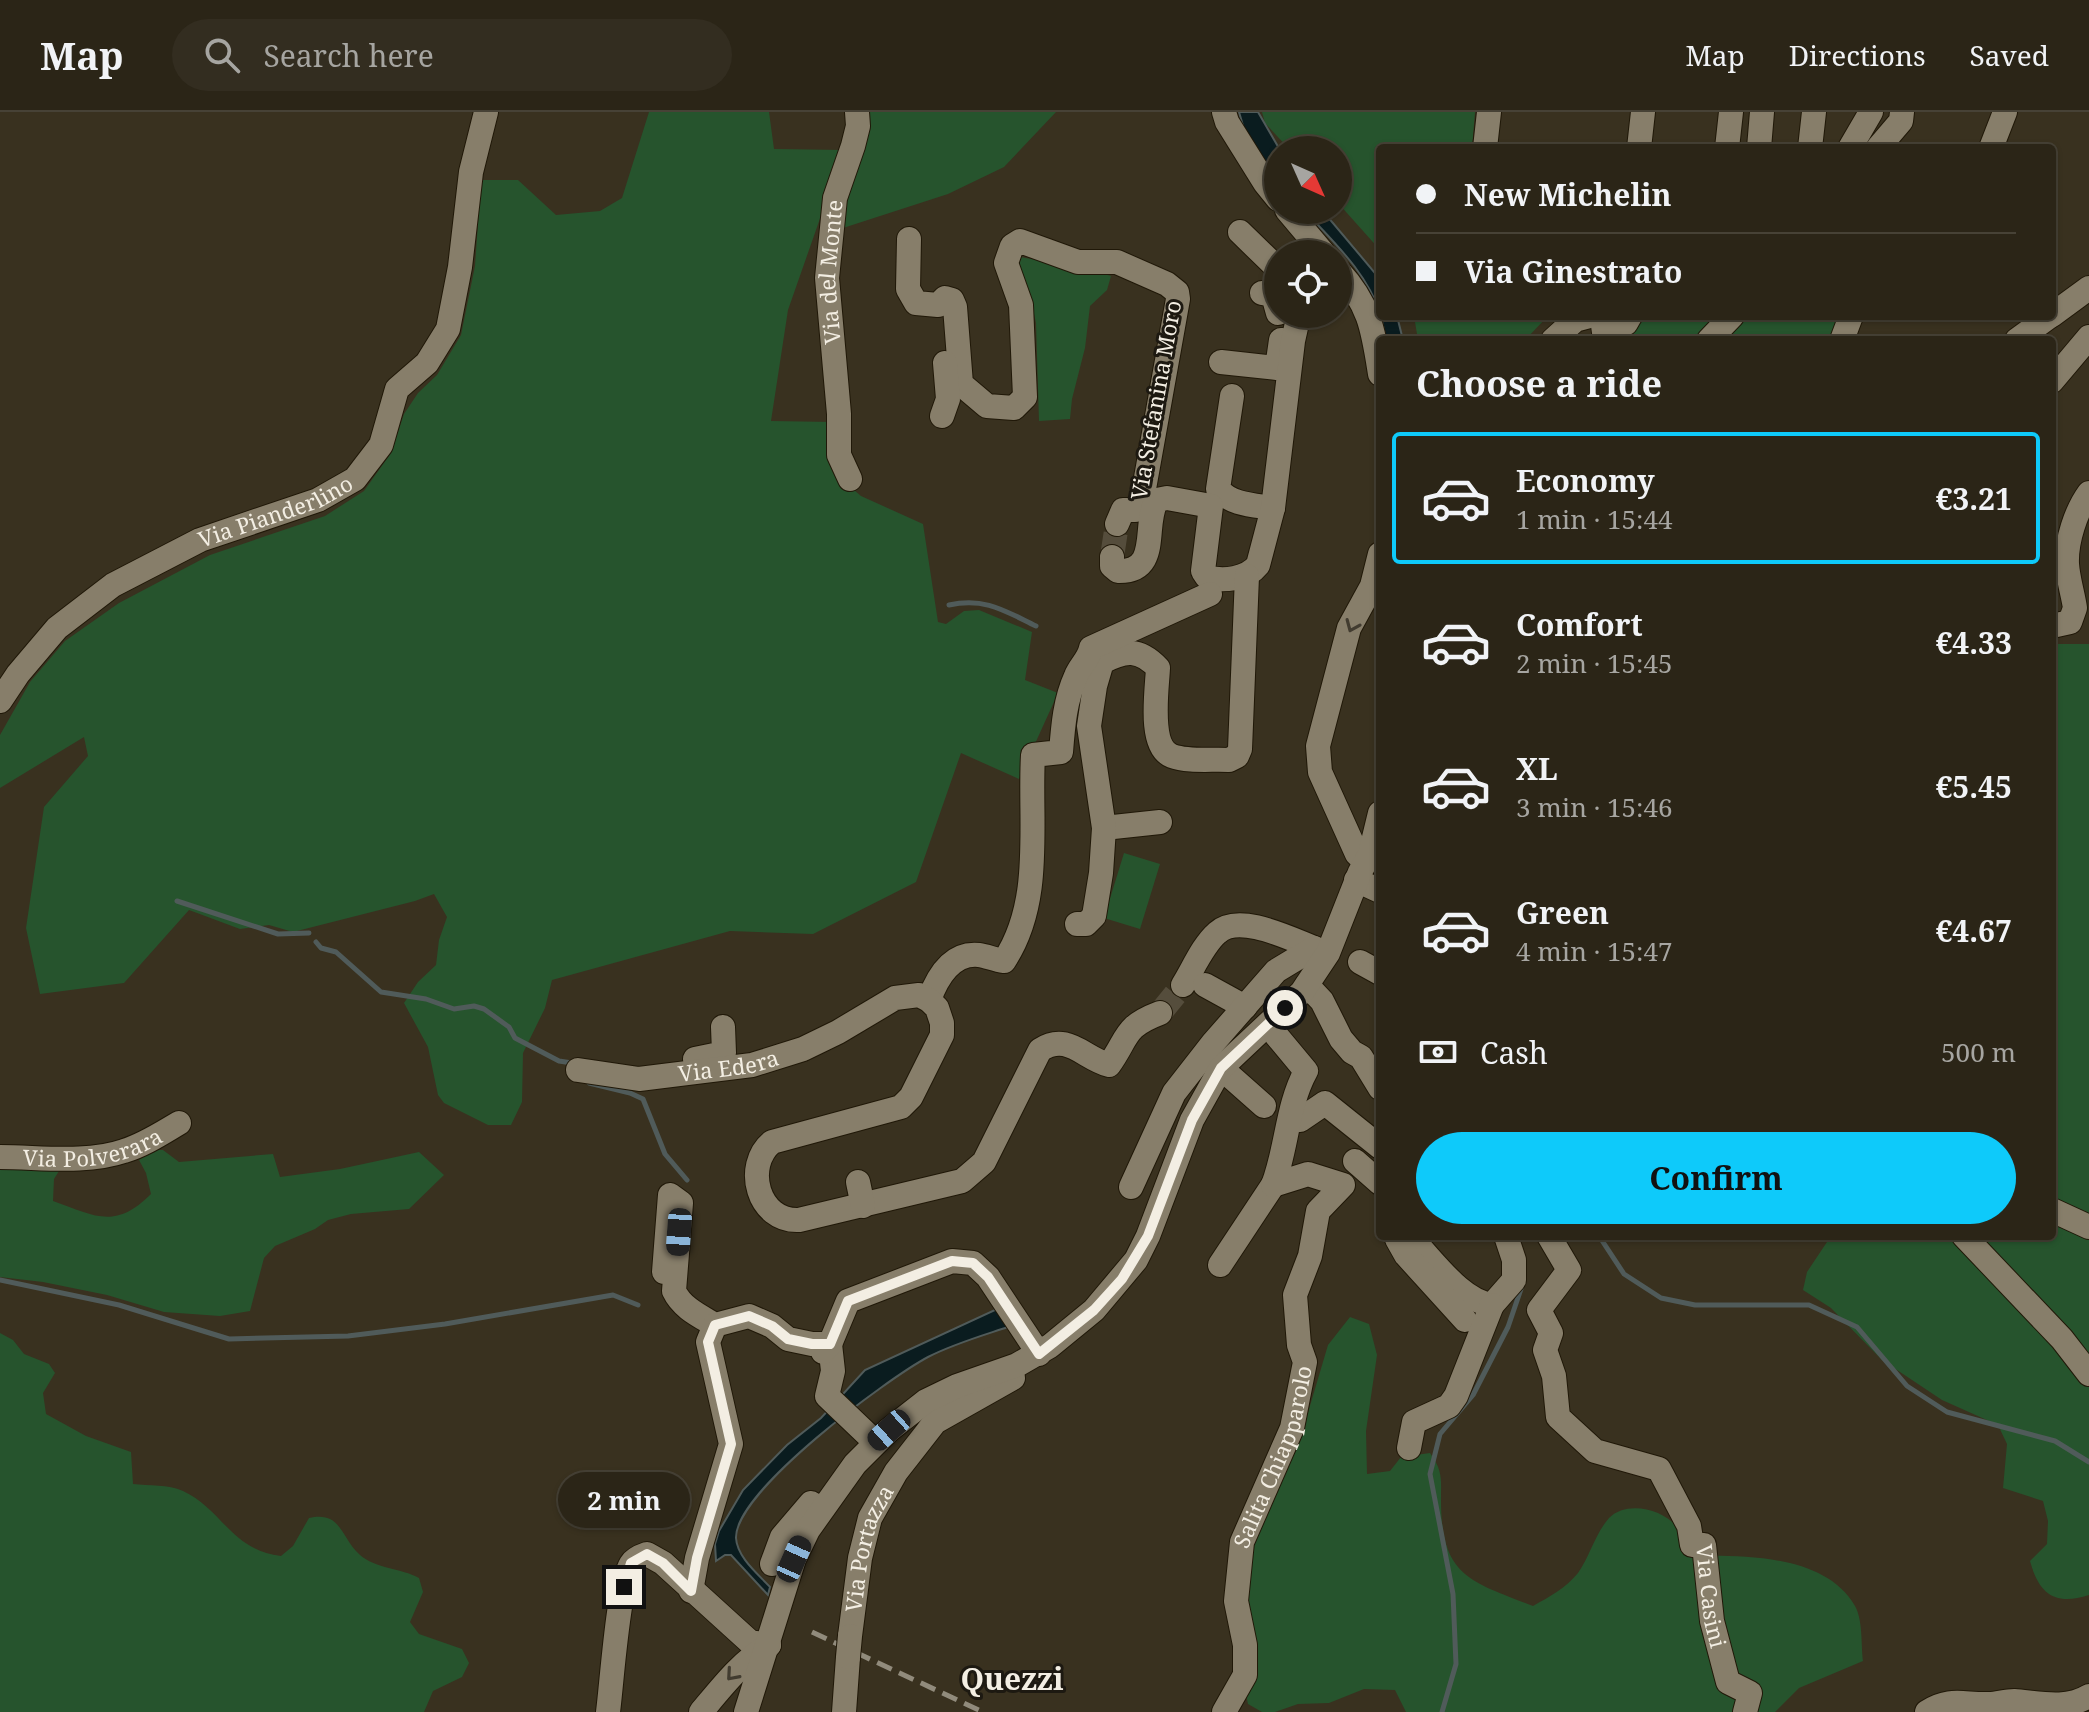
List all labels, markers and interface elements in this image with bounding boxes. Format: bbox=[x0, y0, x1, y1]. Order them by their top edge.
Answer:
search box bbox=[172, 19, 732, 91]
text: Map bbox=[40, 29, 124, 81]
icon: search bbox=[200, 33, 244, 77]
text: Search here bbox=[264, 35, 434, 76]
text: Map bbox=[1685, 36, 1745, 74]
text: Directions bbox=[1789, 36, 1926, 74]
text: Saved bbox=[1970, 36, 2049, 74]
north arrow bbox=[1264, 136, 1352, 224]
map controls bbox=[1264, 136, 1352, 328]
text: New Michelin bbox=[1464, 174, 1672, 215]
street label: Via del Monte bbox=[811, 198, 849, 346]
button: locate bbox=[1264, 240, 1352, 328]
text: Via Ginestrato bbox=[1464, 251, 1682, 292]
street label: Via Stefanina Moro bbox=[1123, 298, 1187, 502]
text: Choose a ride bbox=[1416, 359, 1662, 408]
text: Economy bbox=[1516, 460, 1655, 501]
icon: car bbox=[1420, 462, 1492, 534]
street label: Via Pianderlino bbox=[194, 467, 358, 554]
text: €3.21 bbox=[1936, 478, 2012, 519]
text: 1 min · 15:44 bbox=[1516, 501, 1673, 537]
text: Comfort bbox=[1516, 604, 1643, 645]
icon: car bbox=[1420, 606, 1492, 678]
one-way arrow bbox=[1345, 617, 1361, 632]
text: €4.33 bbox=[1936, 622, 2012, 663]
text: 2 min · 15:45 bbox=[1516, 645, 1673, 681]
text: XL bbox=[1516, 748, 1558, 789]
icon: car bbox=[1420, 750, 1492, 822]
text: €5.45 bbox=[1936, 766, 2012, 807]
text: 3 min · 15:46 bbox=[1516, 789, 1673, 825]
text: Green bbox=[1516, 892, 1609, 933]
icon: car bbox=[1420, 894, 1492, 966]
text: €4.67 bbox=[1936, 910, 2012, 951]
text: 4 min · 15:47 bbox=[1516, 933, 1673, 969]
route start bbox=[1267, 990, 1303, 1026]
icon: cash bbox=[1416, 1030, 1460, 1074]
text: Cash bbox=[1480, 1032, 1548, 1073]
text: 500 m bbox=[1941, 1034, 2016, 1070]
street label: Via Edera bbox=[676, 1042, 782, 1088]
street label: Via Polverara bbox=[22, 1120, 167, 1173]
button: Confirm bbox=[1416, 1132, 2016, 1224]
car bbox=[665, 1207, 693, 1257]
street label: Salita Chiapparolo bbox=[1225, 1363, 1318, 1552]
car bbox=[863, 1405, 915, 1455]
callout: 2 min bbox=[558, 1471, 690, 1527]
street label: Via Portazza bbox=[837, 1479, 900, 1614]
text: 2 min bbox=[587, 1482, 661, 1518]
car bbox=[773, 1532, 815, 1586]
street label: Via Casini bbox=[1690, 1543, 1734, 1651]
route end bbox=[606, 1569, 642, 1605]
district label: Quezzi bbox=[960, 1658, 1064, 1699]
one-way arrow bbox=[727, 1666, 742, 1681]

